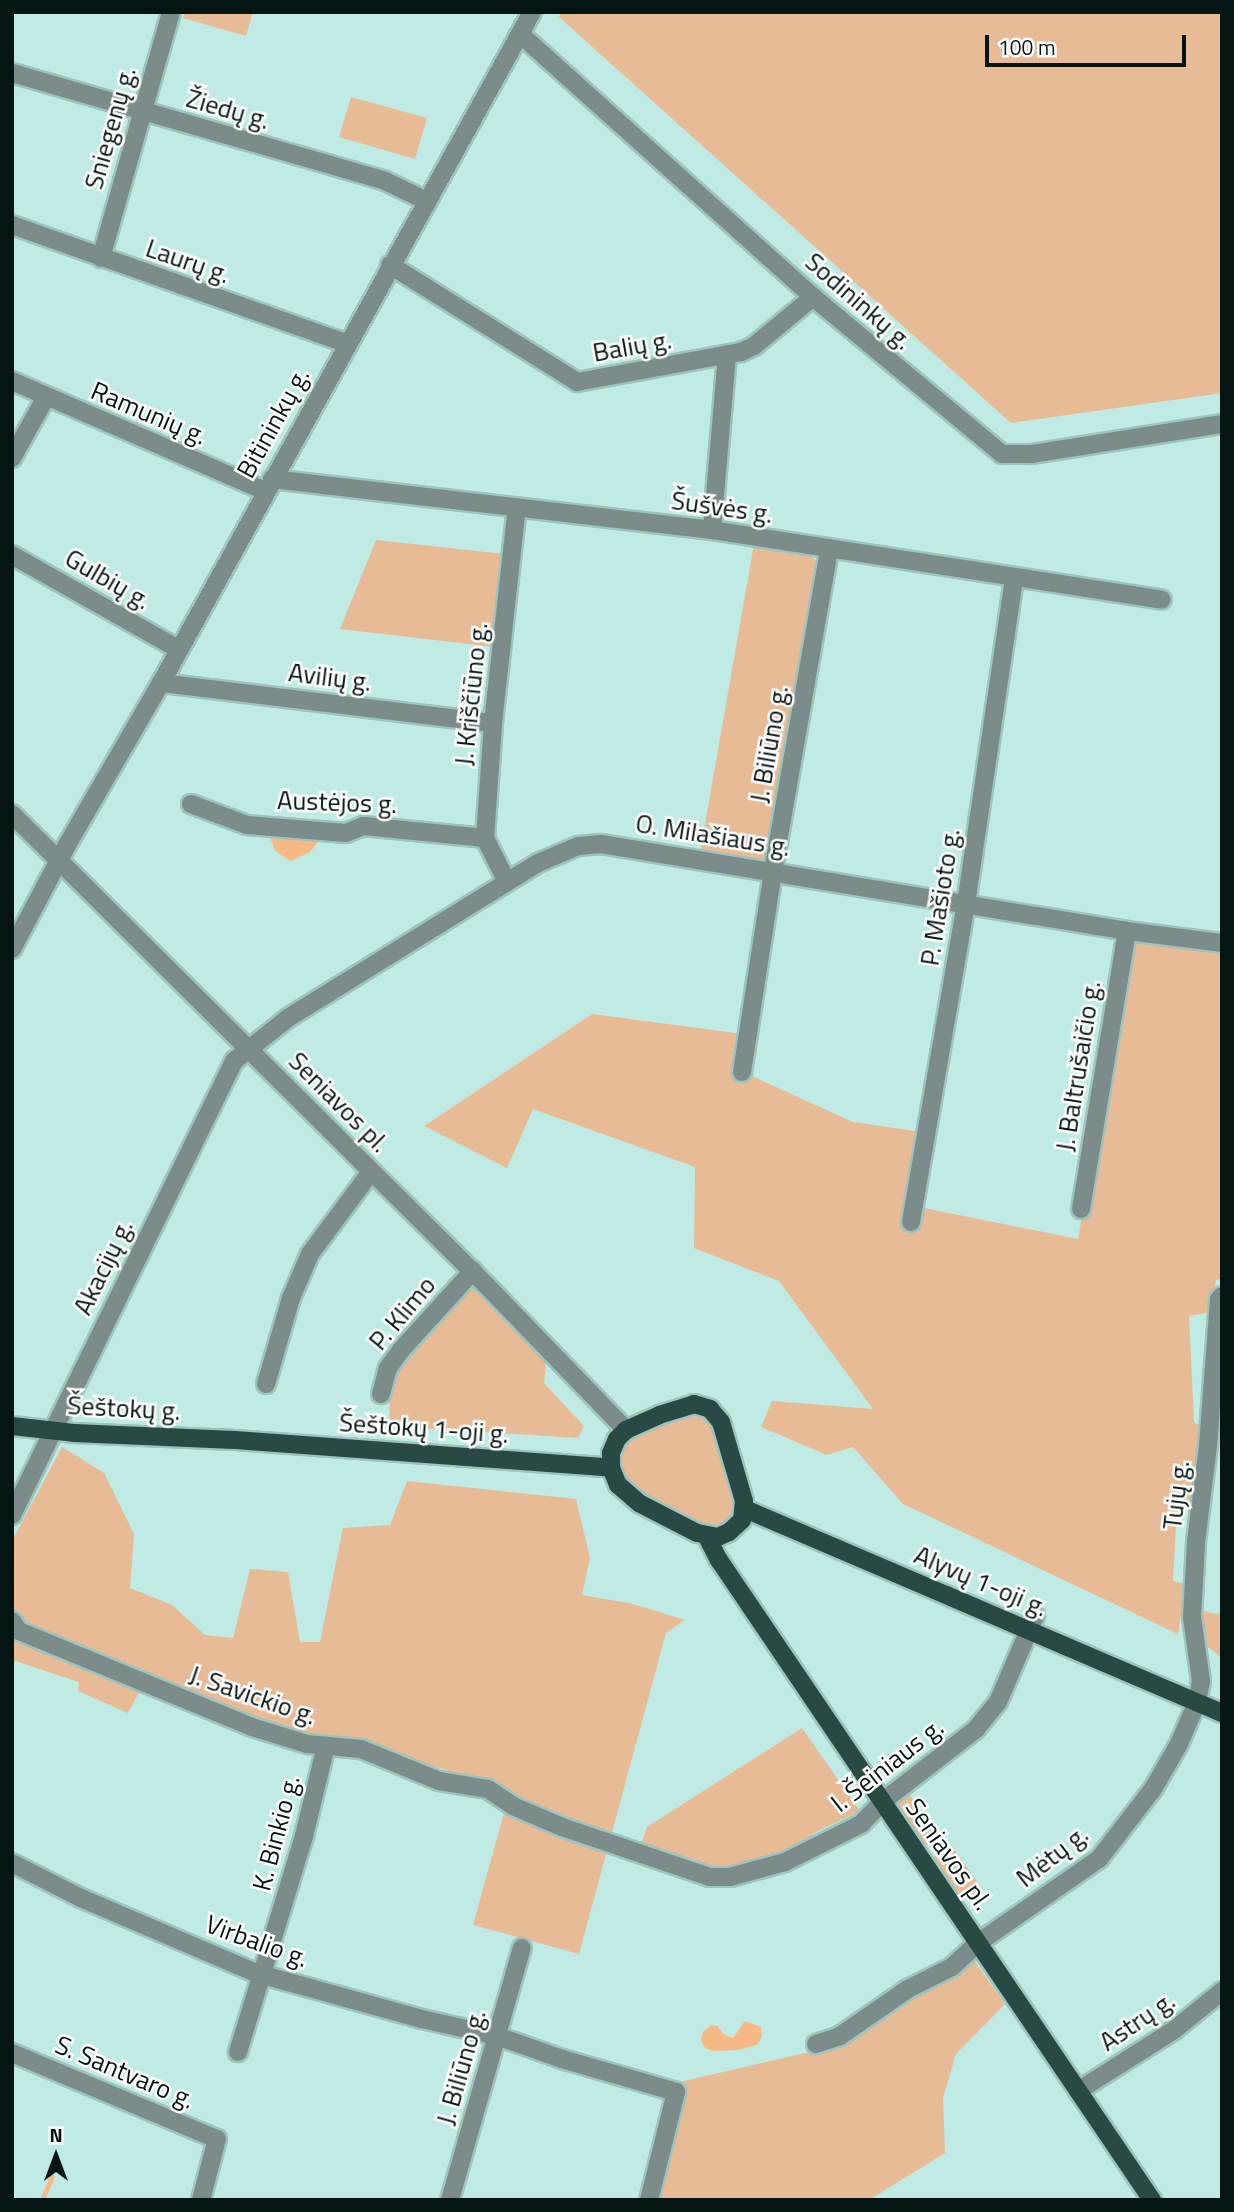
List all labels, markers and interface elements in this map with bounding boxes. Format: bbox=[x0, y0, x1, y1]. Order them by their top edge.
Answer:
scale bar bbox=[989, 21, 1190, 65]
text: 100 m bbox=[998, 31, 1055, 63]
street label: Sniegenų g. bbox=[78, 63, 142, 193]
street label: Žiedų g. bbox=[183, 82, 273, 136]
street label: Laurų g. bbox=[142, 232, 234, 290]
street label: Sodininkų g. bbox=[799, 246, 919, 356]
street label: Balių g. bbox=[590, 324, 674, 368]
street label: Bitininkų g. bbox=[230, 362, 316, 484]
street label: Ramunių g. bbox=[86, 375, 212, 451]
street label: Šušvės g. bbox=[669, 484, 775, 530]
street label: Gulbių g. bbox=[60, 542, 156, 616]
street label: J. Kriščiūno g. bbox=[448, 621, 494, 767]
street label: Avilių g. bbox=[287, 656, 373, 698]
street label: J. Biliūno g. bbox=[743, 683, 795, 805]
street label: Austėjos g. bbox=[277, 784, 397, 820]
street label: O. Milašiaus g. bbox=[633, 807, 793, 863]
street label: P. Mašioto g. bbox=[914, 826, 966, 968]
street label: J. Baltrušaičio g. bbox=[1049, 979, 1107, 1153]
street label: Seniavos pl. bbox=[282, 1045, 396, 1159]
street label: Akacijų g. bbox=[67, 1214, 139, 1320]
street label: P. Klimo bbox=[362, 1270, 442, 1356]
street label: Šeštokų g. bbox=[67, 1389, 181, 1427]
street label: Šeštokų 1-oji g. bbox=[338, 1407, 510, 1449]
street label: Tujų g. bbox=[1156, 1459, 1196, 1531]
street label: Alyvų 1-oji g. bbox=[910, 1539, 1052, 1623]
street label: J. Savickio g. bbox=[186, 1659, 320, 1731]
street label: I. Šeiniaus g. bbox=[825, 1711, 949, 1819]
street label: K. Binkio g. bbox=[246, 1772, 306, 1894]
street label: Seniavos pl. bbox=[899, 1792, 999, 1916]
street label: Mėtų g. bbox=[1010, 1818, 1094, 1894]
street label: Virbalio g. bbox=[202, 1908, 312, 1974]
street label: Astrų g. bbox=[1093, 1985, 1181, 2057]
street label: J. Biliūno g. bbox=[430, 2006, 492, 2128]
street label: S. Santvaro g. bbox=[51, 2029, 199, 2115]
text: N bbox=[49, 2120, 63, 2149]
north arrow bbox=[21, 2121, 91, 2191]

